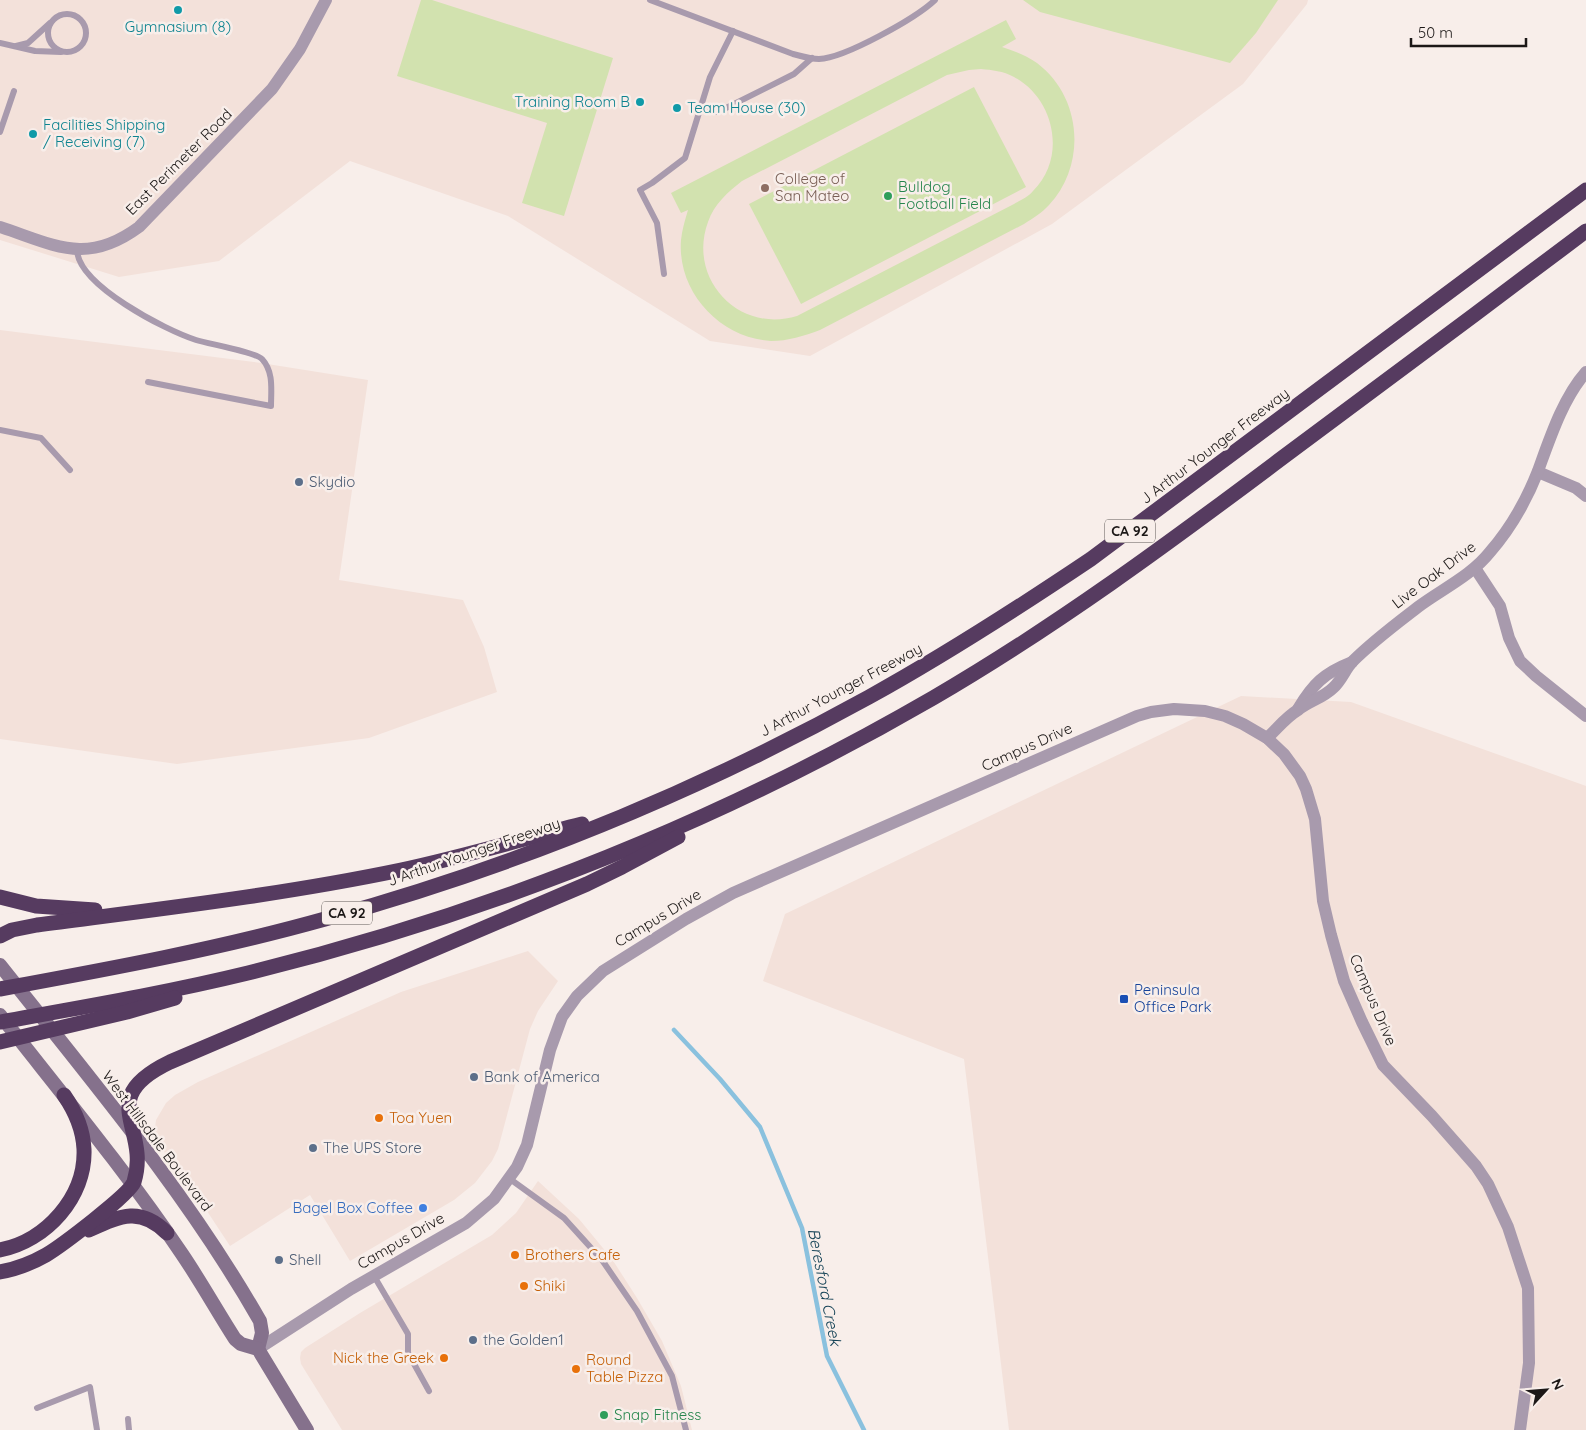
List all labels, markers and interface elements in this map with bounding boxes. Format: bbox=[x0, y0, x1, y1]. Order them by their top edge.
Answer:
marker: Gymnasium (8) bbox=[172, 4, 184, 16]
scale bar bbox=[1411, 15, 1526, 47]
place label: Gymnasium (8) bbox=[125, 17, 231, 36]
text: 50 m bbox=[1418, 23, 1453, 42]
place label: Training Room B bbox=[514, 92, 630, 111]
marker: Training Room B bbox=[634, 96, 646, 108]
place label: Team House (30) bbox=[687, 98, 806, 117]
marker: Team House (30) bbox=[671, 102, 683, 114]
street label: East Perimeter Road bbox=[121, 104, 236, 219]
place label: Facilities Shipping / Receiving (7) bbox=[43, 115, 165, 151]
marker: Facilities Shipping / Receiving (7) bbox=[27, 128, 39, 140]
place label: College of San Mateo bbox=[775, 169, 849, 205]
place label: Bulldog Football Field bbox=[898, 177, 991, 213]
marker: College of San Mateo bbox=[759, 182, 771, 194]
marker: Bulldog Football Field bbox=[882, 190, 894, 202]
street label: J Arthur Younger Freeway bbox=[1137, 383, 1293, 508]
place label: Skydio bbox=[309, 472, 355, 491]
marker: Skydio bbox=[293, 476, 305, 488]
road number: CA 92 bbox=[1105, 520, 1155, 542]
street label: Live Oak Drive bbox=[1388, 537, 1480, 612]
street label: J Arthur Younger Freeway bbox=[756, 639, 925, 741]
street label: Campus Drive bbox=[978, 718, 1075, 775]
street label: J Arthur Younger Freeway bbox=[385, 813, 563, 890]
street label: Campus Drive bbox=[611, 884, 704, 951]
road number: CA 92 bbox=[322, 901, 372, 924]
street label: Campus Drive bbox=[1346, 951, 1401, 1048]
place label: Peninsula Office Park bbox=[1134, 980, 1212, 1016]
marker: Peninsula Office Park bbox=[1118, 993, 1130, 1005]
street label: West Hillsdale Boulevard bbox=[98, 1066, 217, 1215]
place label: Bank of America bbox=[484, 1067, 600, 1086]
marker: Bank of America bbox=[468, 1071, 480, 1083]
place label: Toa Yuen bbox=[389, 1108, 452, 1127]
marker: Toa Yuen bbox=[373, 1112, 385, 1124]
place label: The UPS Store bbox=[323, 1138, 422, 1157]
marker: The UPS Store bbox=[307, 1142, 319, 1154]
place label: Bagel Box Coffee bbox=[292, 1198, 413, 1217]
marker: Bagel Box Coffee bbox=[417, 1202, 429, 1214]
street label: Campus Drive bbox=[354, 1208, 448, 1273]
water label: Beresford Creek bbox=[804, 1226, 846, 1349]
place label: Brothers Cafe bbox=[525, 1245, 620, 1264]
marker: Brothers Cafe bbox=[509, 1249, 521, 1261]
place label: Shell bbox=[289, 1250, 321, 1269]
marker: Shell bbox=[273, 1254, 285, 1266]
place label: Shiki bbox=[534, 1276, 565, 1295]
marker: Shiki bbox=[518, 1280, 530, 1292]
place label: the Golden1 bbox=[483, 1330, 564, 1349]
marker: the Golden1 bbox=[467, 1334, 479, 1346]
place label: Nick the Greek bbox=[333, 1348, 434, 1367]
place label: Round Table Pizza bbox=[586, 1350, 663, 1386]
marker: Nick the Greek bbox=[438, 1352, 450, 1364]
marker: Round Table Pizza bbox=[570, 1363, 582, 1375]
north arrow bbox=[1521, 1365, 1571, 1415]
text: N bbox=[1547, 1376, 1568, 1393]
place label: Snap Fitness bbox=[614, 1405, 701, 1424]
marker: Snap Fitness bbox=[598, 1409, 610, 1421]

